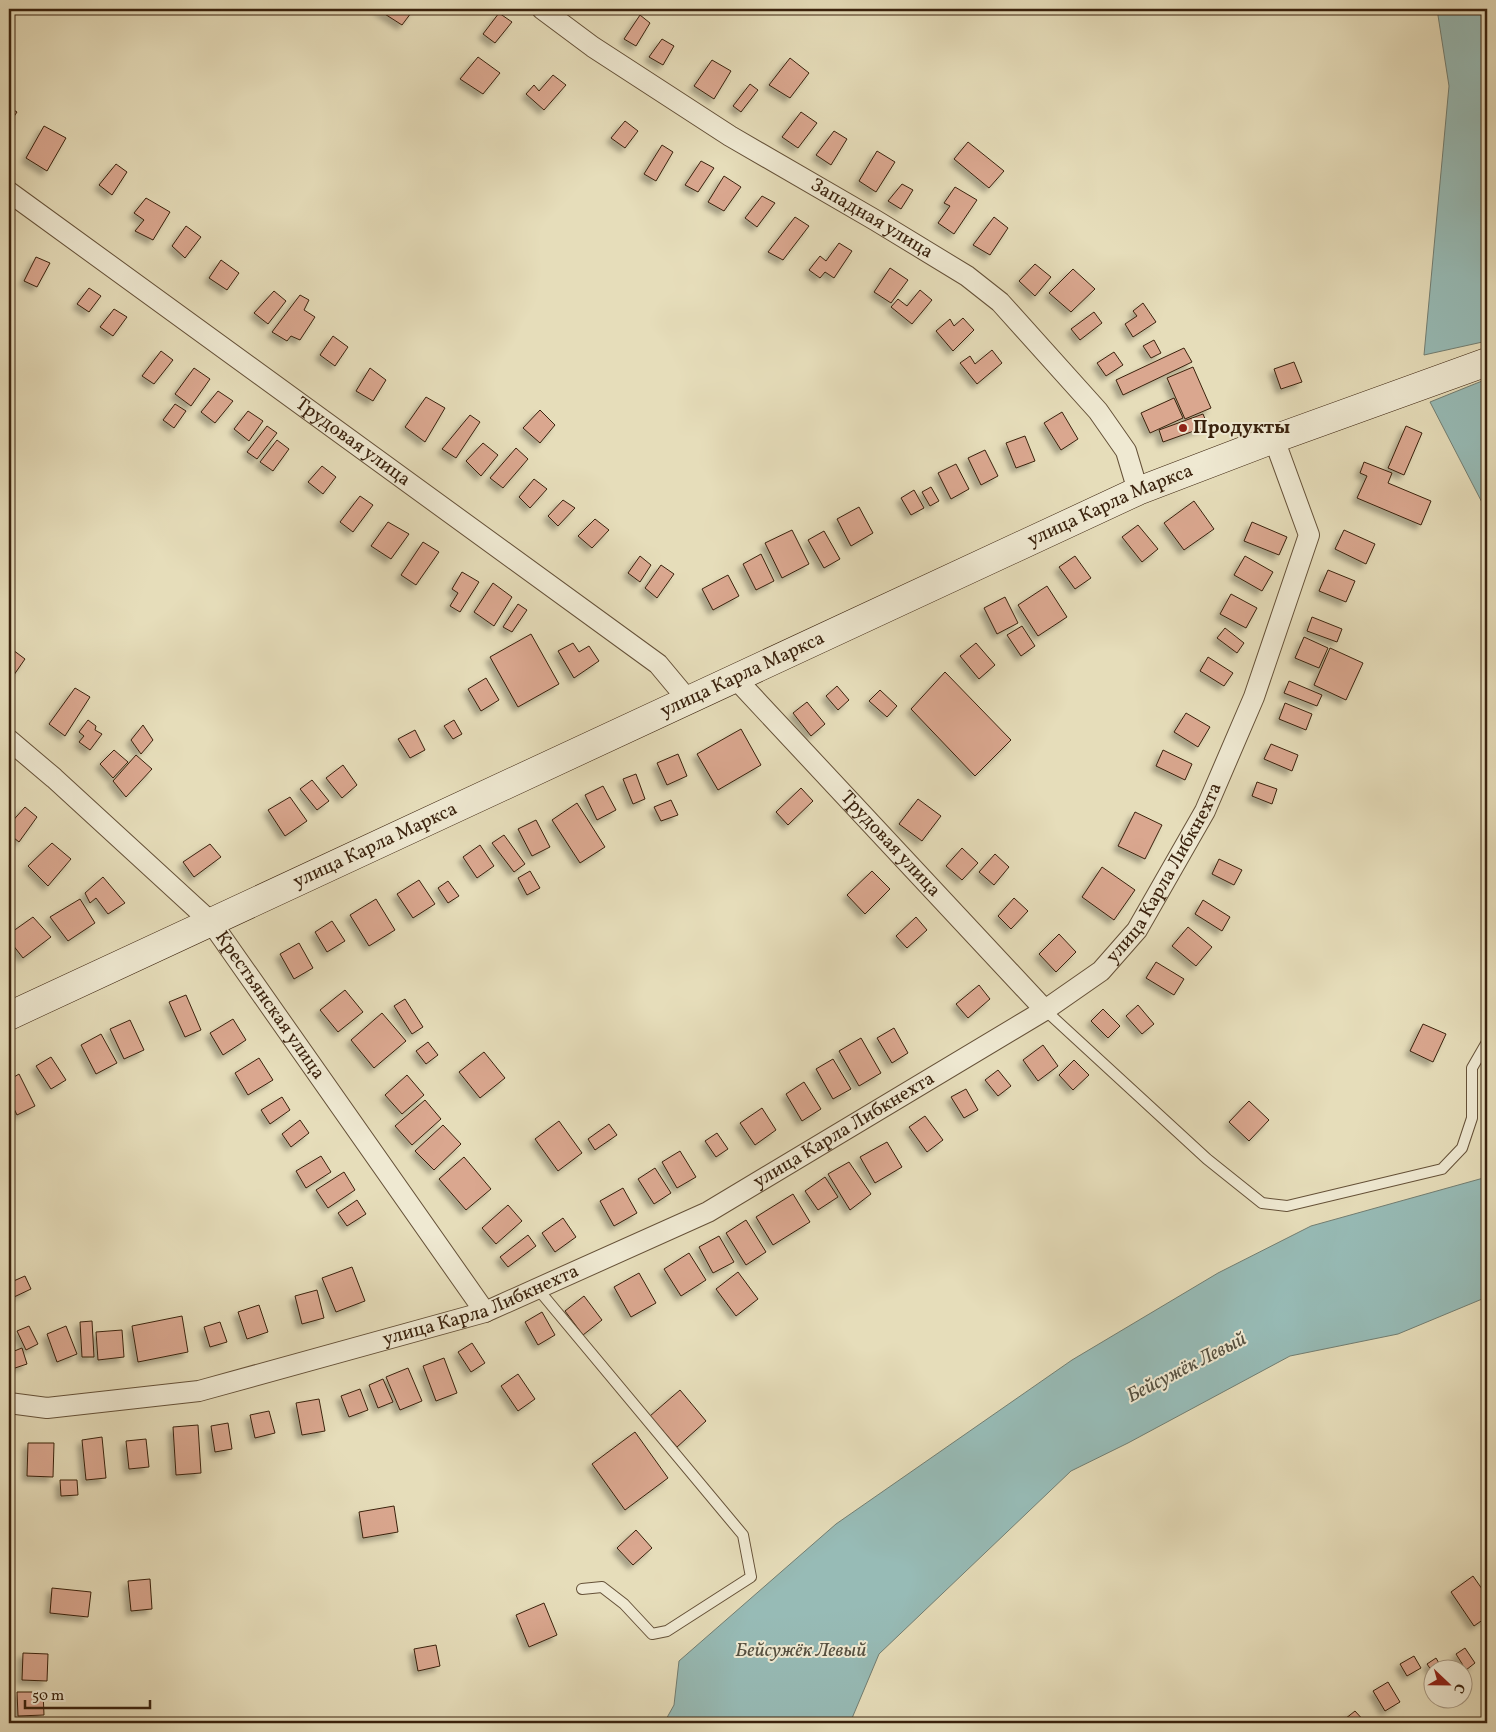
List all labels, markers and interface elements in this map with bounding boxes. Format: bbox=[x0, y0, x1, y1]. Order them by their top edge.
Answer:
street label: Западная улица bbox=[805, 172, 938, 265]
street label: Трудовая улица bbox=[290, 391, 416, 493]
place label: Продукты bbox=[1193, 415, 1290, 441]
marker: Продукты bbox=[1177, 422, 1189, 434]
street label: улица Карла Маркса bbox=[1023, 458, 1197, 554]
street label: улица Карла Маркса bbox=[656, 625, 829, 724]
street label: улица Карла Либкнехта bbox=[1100, 779, 1229, 969]
street label: Трудовая улица bbox=[834, 785, 946, 903]
street label: улица Карла Маркса bbox=[289, 796, 462, 895]
street label: Крестьянская улица bbox=[208, 926, 331, 1085]
street label: улица Карла Либкнехта bbox=[748, 1066, 940, 1195]
street label: улица Карла Либкнехта bbox=[380, 1259, 583, 1353]
water label: Бейсужёк Левый bbox=[1122, 1326, 1252, 1410]
water label: Бейсужёк Левый bbox=[736, 1637, 867, 1665]
north arrow bbox=[1424, 1660, 1474, 1710]
scale bar bbox=[25, 1677, 150, 1709]
text: С bbox=[1448, 1681, 1469, 1696]
text: 50 m bbox=[32, 1686, 64, 1707]

